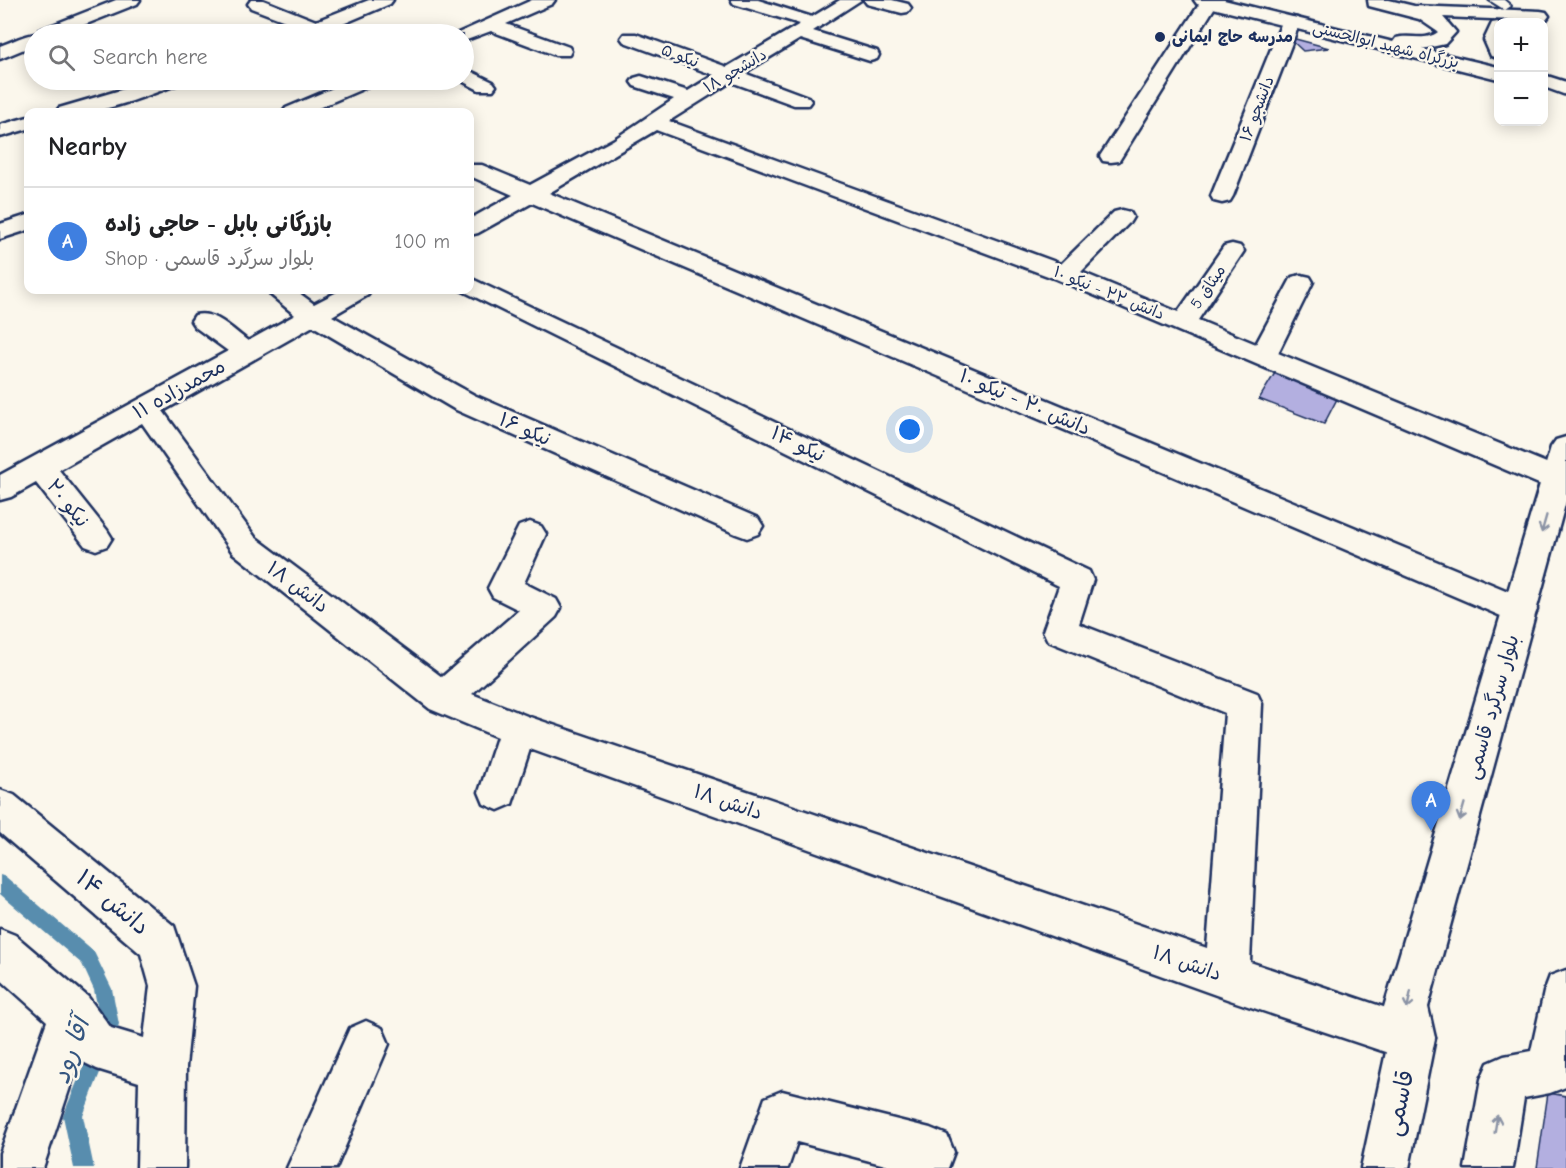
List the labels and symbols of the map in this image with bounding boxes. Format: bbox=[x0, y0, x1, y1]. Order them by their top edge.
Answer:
street label: بزرگراه شهید ابوالحسنی bbox=[1311, 17, 1461, 73]
place label: مدرسه حاج ایمانی bbox=[1172, 28, 1293, 47]
marker: مدرسه حاج ایمانی bbox=[1153, 30, 1167, 44]
street label: نیکو ۵ bbox=[658, 41, 701, 72]
street label: دانشجو ۱۸ bbox=[700, 45, 770, 98]
street label: دانشجو ۱۶ bbox=[1236, 74, 1279, 145]
street label: میثاق 5 bbox=[1187, 262, 1229, 312]
street label: دانش ۲۲ - نیکو ۱۰ bbox=[1051, 263, 1167, 324]
street label: محمدزاده ۱۱ bbox=[129, 354, 229, 424]
street label: دانش ۲۰ - نیکو ۱۰ bbox=[956, 364, 1094, 440]
street label: نیکو ۱۶ bbox=[496, 407, 554, 451]
your location bbox=[895, 415, 924, 444]
street label: نیکو ۱۴ bbox=[767, 421, 829, 467]
street label: نیکو ۲۰ bbox=[42, 474, 94, 532]
one-way arrow bbox=[1538, 514, 1549, 533]
street label: دانش ۱۸ bbox=[263, 556, 333, 618]
street label: بلوار سرگرد قاسمی bbox=[1460, 632, 1525, 782]
street label: دانش ۱۸ bbox=[691, 780, 765, 824]
pin: A bbox=[1412, 782, 1450, 831]
one-way arrow bbox=[1456, 802, 1467, 821]
street label: دانش ۱۴ bbox=[71, 863, 155, 941]
street label: دانش ۱۸ bbox=[1150, 941, 1224, 985]
one-way arrow bbox=[1403, 990, 1414, 1009]
water label: آقا رود bbox=[46, 1008, 98, 1088]
street label: قاسمی bbox=[1378, 1067, 1421, 1139]
one-way arrow bbox=[1491, 1114, 1502, 1134]

